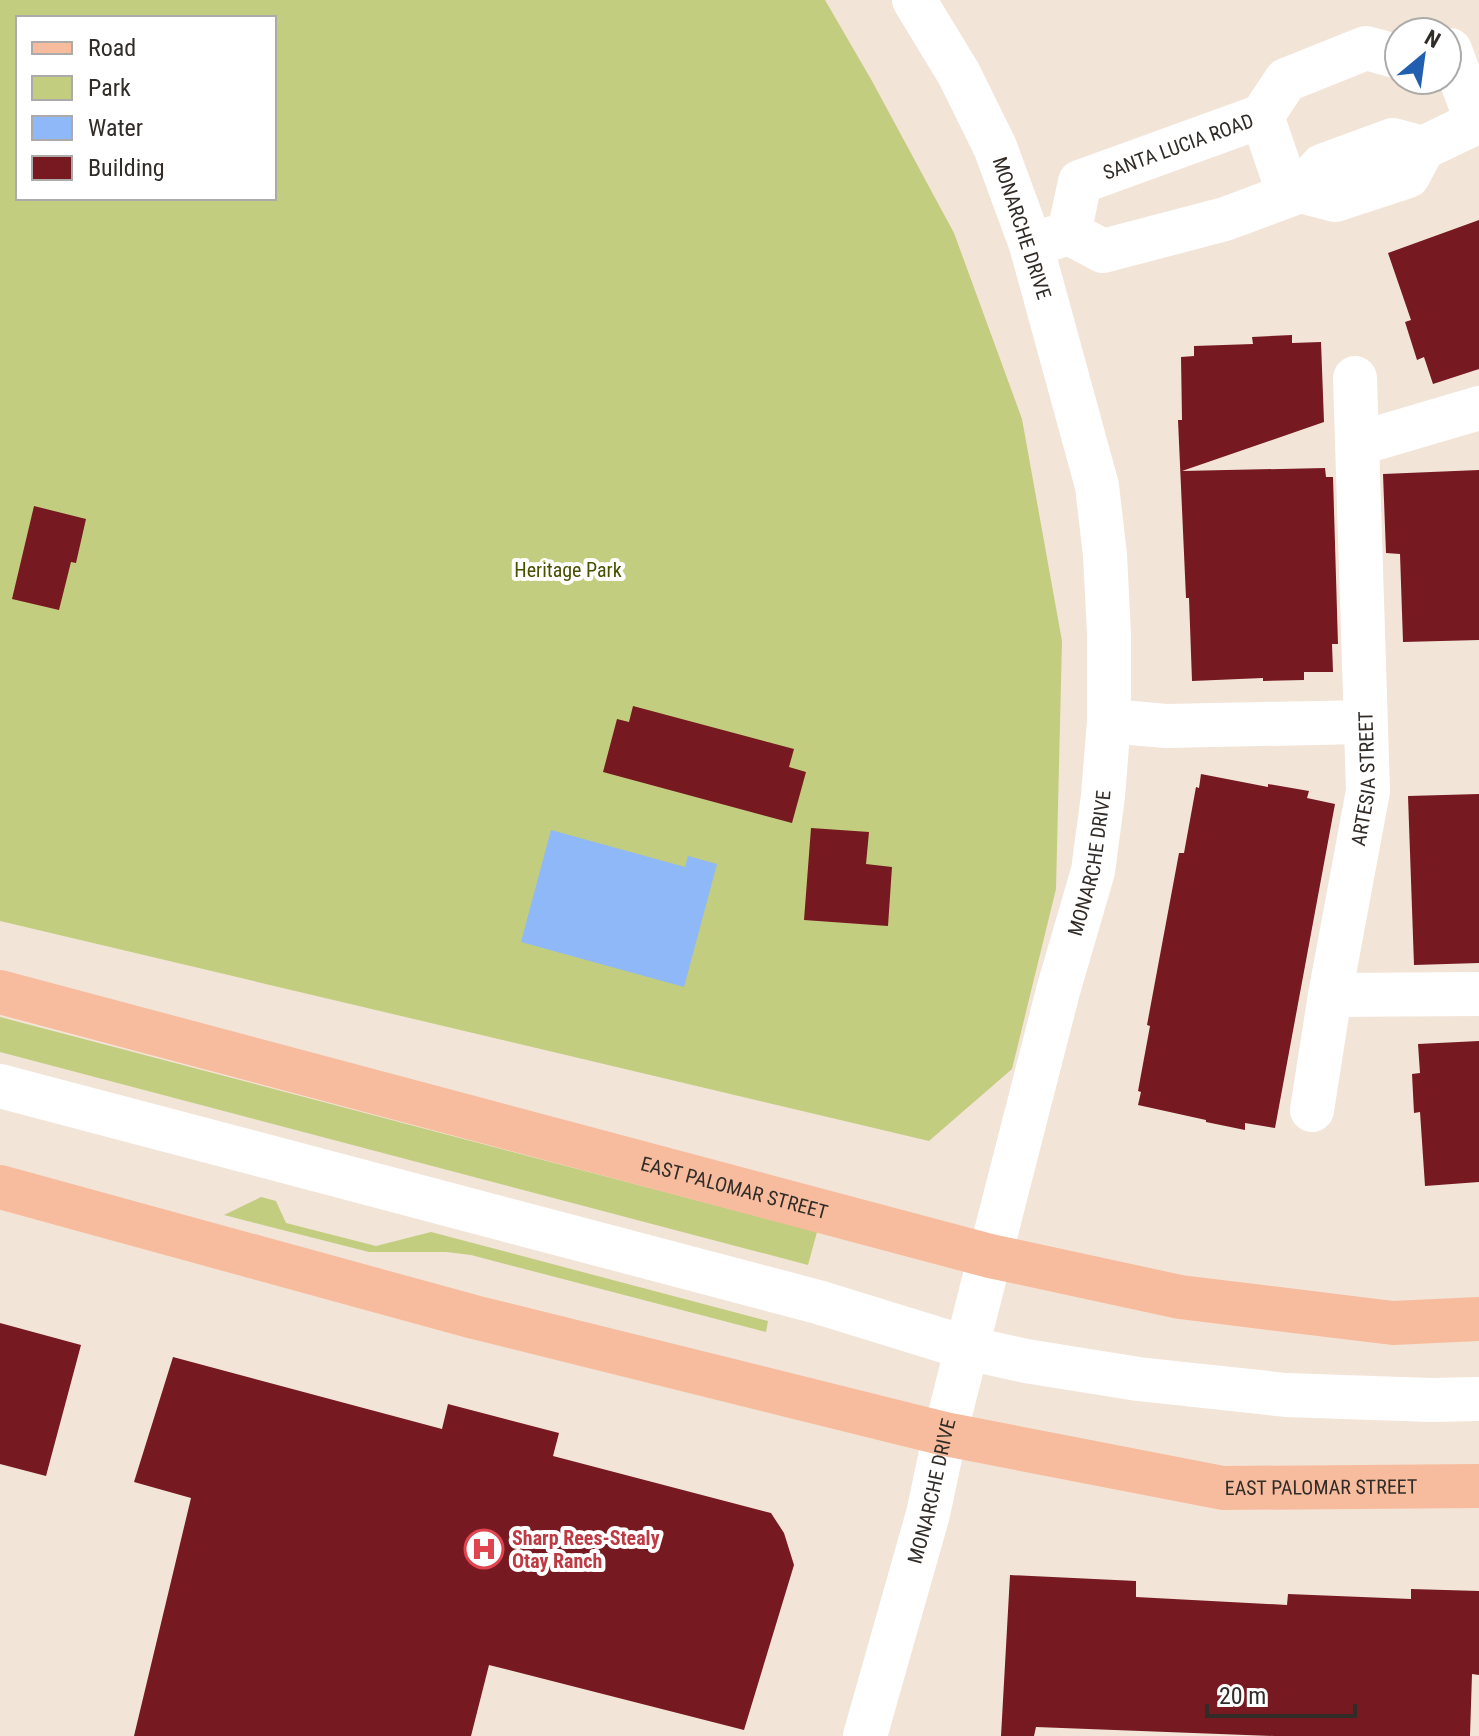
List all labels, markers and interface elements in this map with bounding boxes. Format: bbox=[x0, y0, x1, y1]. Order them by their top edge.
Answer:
legend bbox=[16, 16, 276, 200]
north arrow bbox=[1383, 16, 1463, 96]
text: N bbox=[1420, 25, 1444, 53]
text: Road bbox=[88, 34, 136, 62]
text: Park bbox=[88, 74, 131, 102]
street label: SANTA LUCIA ROAD bbox=[1100, 108, 1257, 185]
text: Water bbox=[88, 114, 143, 142]
text: Building bbox=[88, 154, 165, 182]
street label: MONARCHE DRIVE bbox=[988, 154, 1056, 302]
park label: Heritage Park bbox=[514, 558, 622, 582]
street label: ARTESIA STREET bbox=[1346, 711, 1380, 848]
street label: MONARCHE DRIVE bbox=[1063, 789, 1115, 939]
street label: EAST PALOMAR STREET bbox=[638, 1151, 831, 1224]
street label: MONARCHE DRIVE bbox=[903, 1416, 960, 1566]
street label: EAST PALOMAR STREET bbox=[1225, 1474, 1417, 1500]
place label: Sharp Rees-Stealy Otay Ranch bbox=[512, 1526, 660, 1573]
hospital icon: Sharp Rees-Stealy Otay Ranch bbox=[463, 1528, 505, 1570]
scale bar bbox=[1207, 1668, 1355, 1718]
text: 20 m bbox=[1219, 1682, 1266, 1710]

